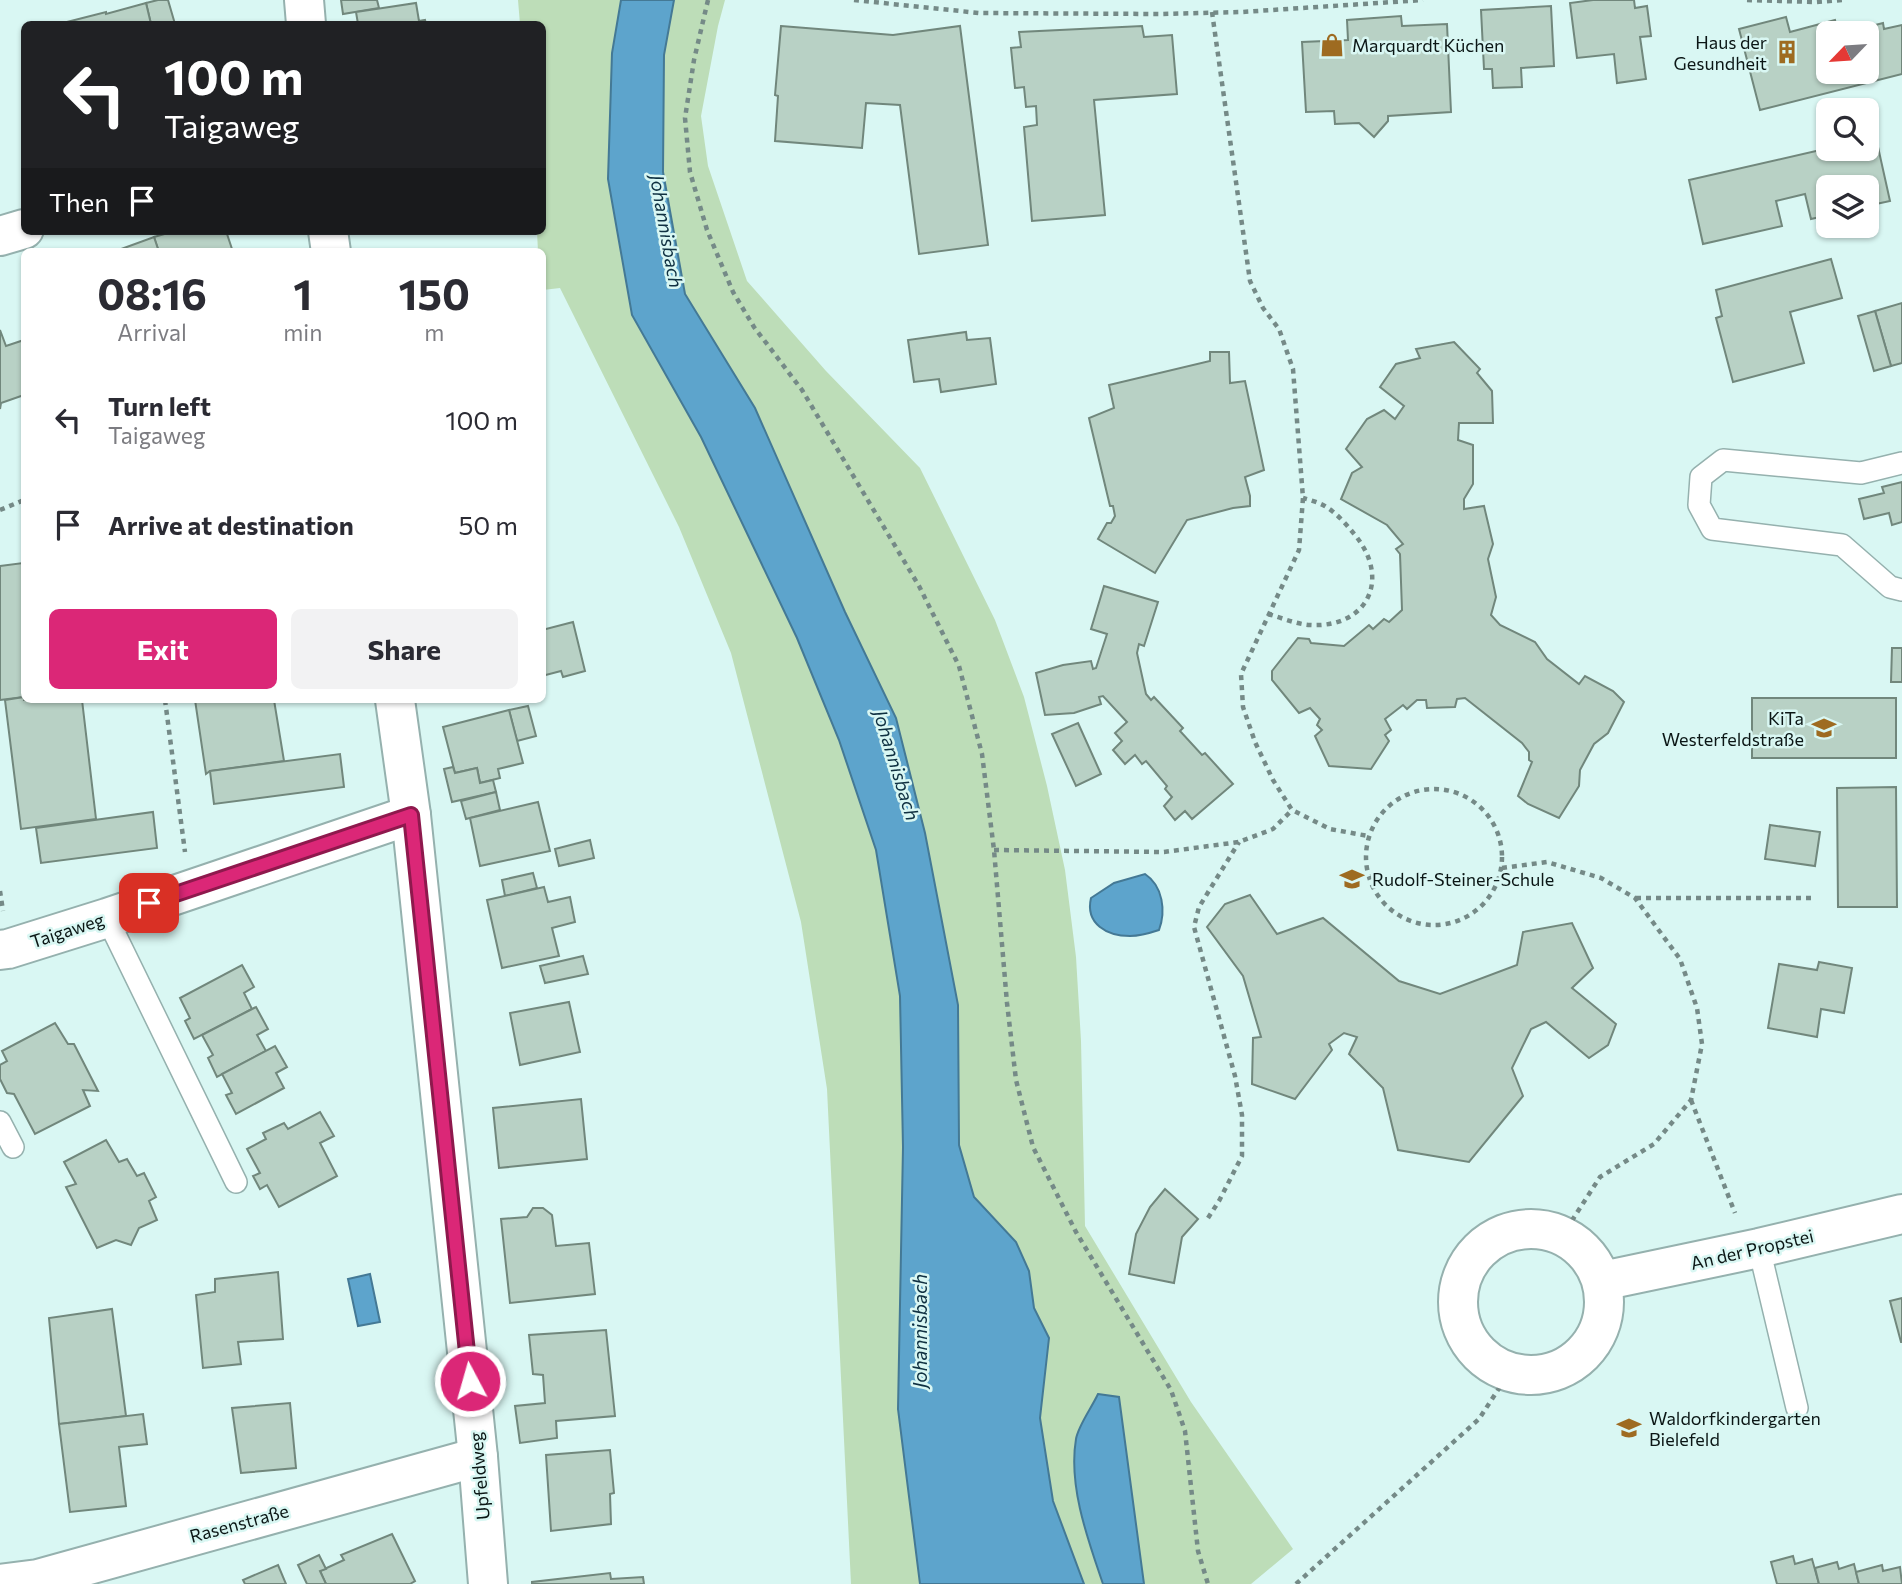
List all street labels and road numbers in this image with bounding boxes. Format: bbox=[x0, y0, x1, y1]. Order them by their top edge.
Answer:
street label: Taigaweg bbox=[27, 908, 107, 952]
street label: An der Propstei bbox=[1688, 1224, 1816, 1274]
street label: Upfeldweg bbox=[464, 1431, 494, 1521]
street label: Rasenstraße bbox=[187, 1499, 291, 1547]

